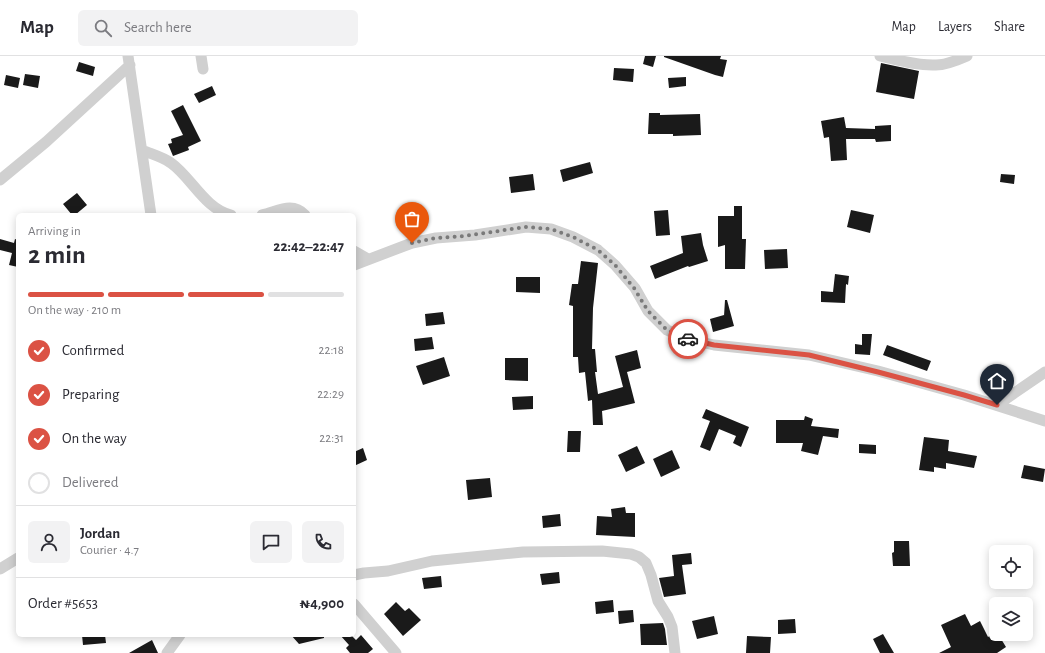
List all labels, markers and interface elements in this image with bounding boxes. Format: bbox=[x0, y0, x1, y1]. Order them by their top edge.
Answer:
search box bbox=[78, 10, 358, 46]
icon: search bbox=[92, 17, 114, 39]
text: Map bbox=[20, 18, 54, 37]
text: Search here bbox=[124, 20, 192, 35]
text: Map bbox=[891, 20, 916, 34]
text: Layers bbox=[938, 20, 972, 34]
text: Share bbox=[994, 20, 1025, 34]
pin bbox=[395, 202, 429, 243]
icon: bag bbox=[401, 208, 423, 230]
text: Arriving in bbox=[28, 225, 81, 238]
text: 22:42–22:47 bbox=[273, 239, 344, 254]
text: 2 min bbox=[28, 242, 86, 268]
text: On the way · 210 m bbox=[28, 304, 121, 317]
courier bbox=[668, 319, 708, 359]
icon: car bbox=[677, 328, 699, 350]
icon: check bbox=[28, 340, 50, 362]
text: Confirmed bbox=[62, 343, 124, 358]
text: 22:18 bbox=[319, 344, 344, 357]
pin bbox=[980, 364, 1014, 405]
icon: home bbox=[986, 370, 1008, 392]
icon: check bbox=[28, 384, 50, 406]
text: Preparing bbox=[62, 387, 119, 402]
text: 22:29 bbox=[317, 388, 344, 401]
icon: check bbox=[28, 428, 50, 450]
text: On the way bbox=[62, 431, 127, 446]
text: 22:31 bbox=[319, 432, 344, 445]
text: Delivered bbox=[62, 475, 119, 490]
button: person bbox=[28, 521, 70, 563]
button: chat bbox=[250, 521, 292, 563]
button: phone bbox=[302, 521, 344, 563]
text: Jordan bbox=[80, 526, 120, 541]
text: Courier · 4.7 bbox=[80, 544, 139, 557]
map controls bbox=[989, 545, 1033, 641]
button: locate bbox=[989, 545, 1033, 589]
text: Order #5653 bbox=[28, 596, 98, 611]
text: ₦4,900 bbox=[300, 596, 344, 611]
button: layers bbox=[989, 597, 1033, 641]

